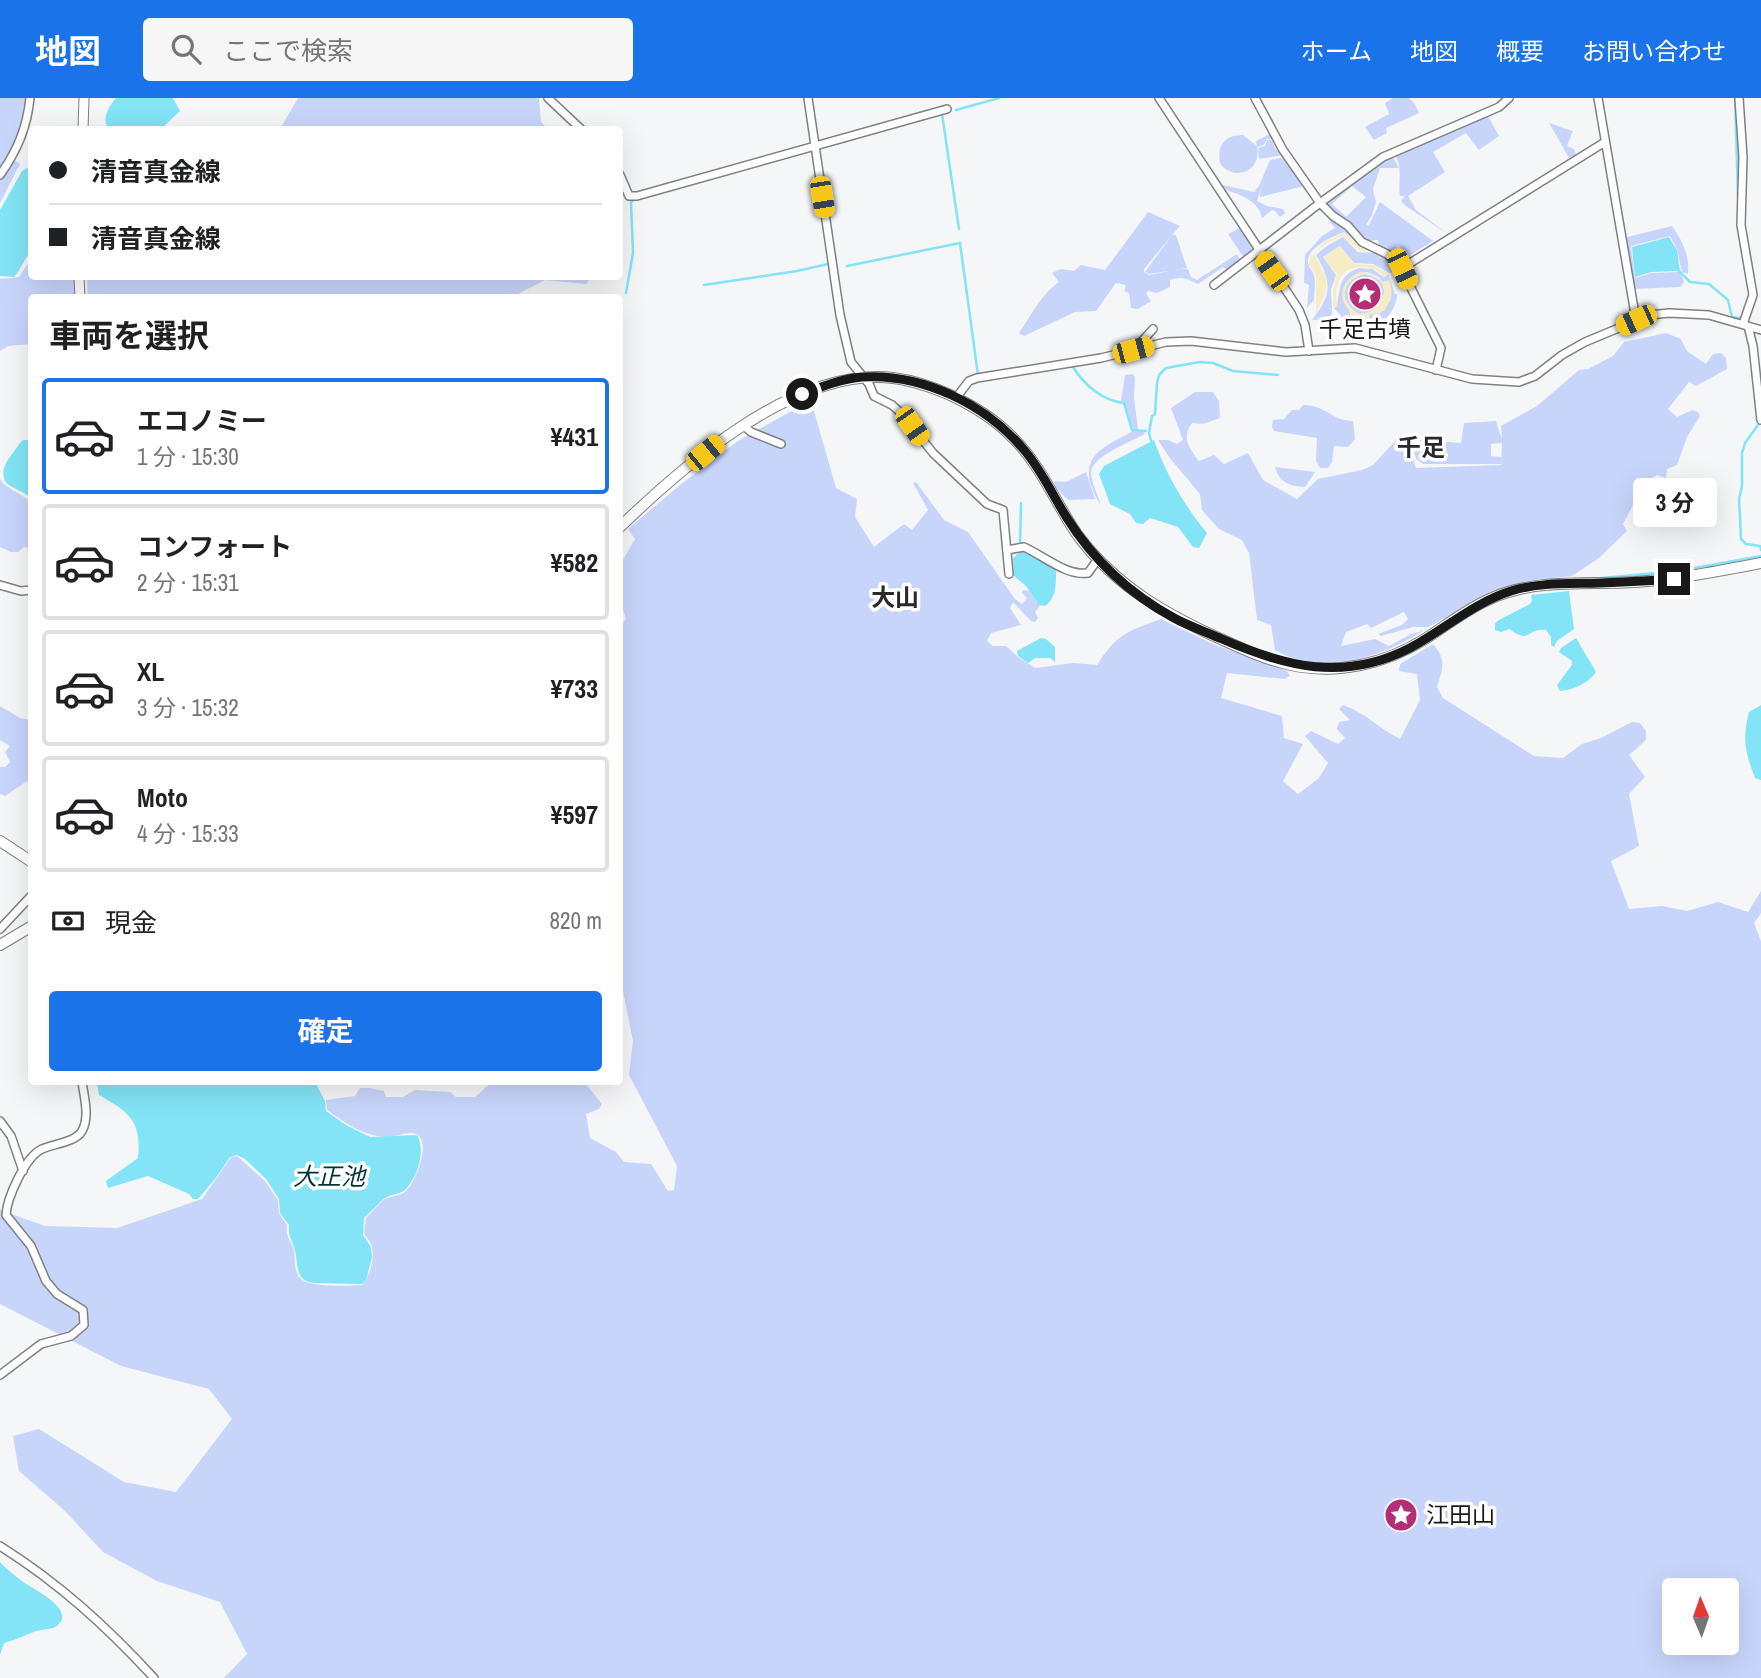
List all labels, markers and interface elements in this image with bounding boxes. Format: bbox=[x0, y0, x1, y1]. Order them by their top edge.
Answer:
search box bbox=[143, 18, 633, 81]
text: 地図 bbox=[35, 29, 101, 73]
icon: search bbox=[167, 30, 205, 68]
text: ここで検索 bbox=[223, 33, 353, 68]
text: ホーム bbox=[1301, 35, 1372, 67]
text: 地図 bbox=[1410, 35, 1458, 67]
text: 概要 bbox=[1496, 35, 1544, 67]
text: お問い合わせ bbox=[1582, 35, 1726, 67]
text: 清音真金線 bbox=[91, 154, 221, 189]
car bbox=[809, 175, 836, 219]
text: 清音真金線 bbox=[91, 221, 221, 256]
car bbox=[1384, 246, 1421, 292]
car bbox=[1252, 248, 1293, 294]
place icon: 千足古墳 bbox=[1346, 275, 1384, 313]
car bbox=[1613, 302, 1660, 338]
place label: 千足古墳 bbox=[1319, 313, 1411, 344]
text: 車両を選択 bbox=[49, 314, 209, 357]
car bbox=[1110, 334, 1157, 366]
route start bbox=[786, 378, 818, 410]
text: エコノミー bbox=[137, 403, 267, 438]
car bbox=[892, 403, 933, 449]
icon: car bbox=[53, 405, 116, 468]
text: ¥431 bbox=[551, 419, 598, 454]
district label: 千足 bbox=[1397, 431, 1445, 463]
car bbox=[683, 432, 728, 474]
text: 1 分 · 15:30 bbox=[137, 441, 239, 472]
callout: 3 分 bbox=[1632, 477, 1716, 526]
text: 3 分 bbox=[1656, 487, 1694, 518]
text: コンフォート bbox=[137, 529, 292, 564]
icon: car bbox=[53, 531, 116, 594]
text: ¥582 bbox=[551, 545, 598, 580]
route end bbox=[1658, 563, 1690, 595]
text: 2 分 · 15:31 bbox=[137, 567, 239, 598]
district label: 大山 bbox=[871, 581, 919, 613]
text: XL bbox=[137, 654, 164, 689]
icon: car bbox=[53, 657, 116, 720]
text: ¥733 bbox=[551, 671, 598, 706]
text: 3 分 · 15:32 bbox=[137, 692, 239, 723]
text: Moto bbox=[137, 780, 188, 815]
icon: car bbox=[53, 783, 116, 846]
text: ¥597 bbox=[551, 797, 598, 832]
text: 4 分 · 15:33 bbox=[137, 818, 239, 849]
icon: cash bbox=[49, 902, 87, 940]
text: 現金 bbox=[105, 905, 157, 940]
text: 820 m bbox=[550, 905, 602, 936]
button: 確定 bbox=[49, 991, 602, 1071]
water label: 大正池 bbox=[293, 1160, 367, 1192]
place icon: 江田山 bbox=[1382, 1496, 1420, 1534]
place label: 江田山 bbox=[1426, 1499, 1495, 1530]
north arrow bbox=[1662, 1578, 1740, 1656]
map controls bbox=[1662, 1578, 1739, 1655]

